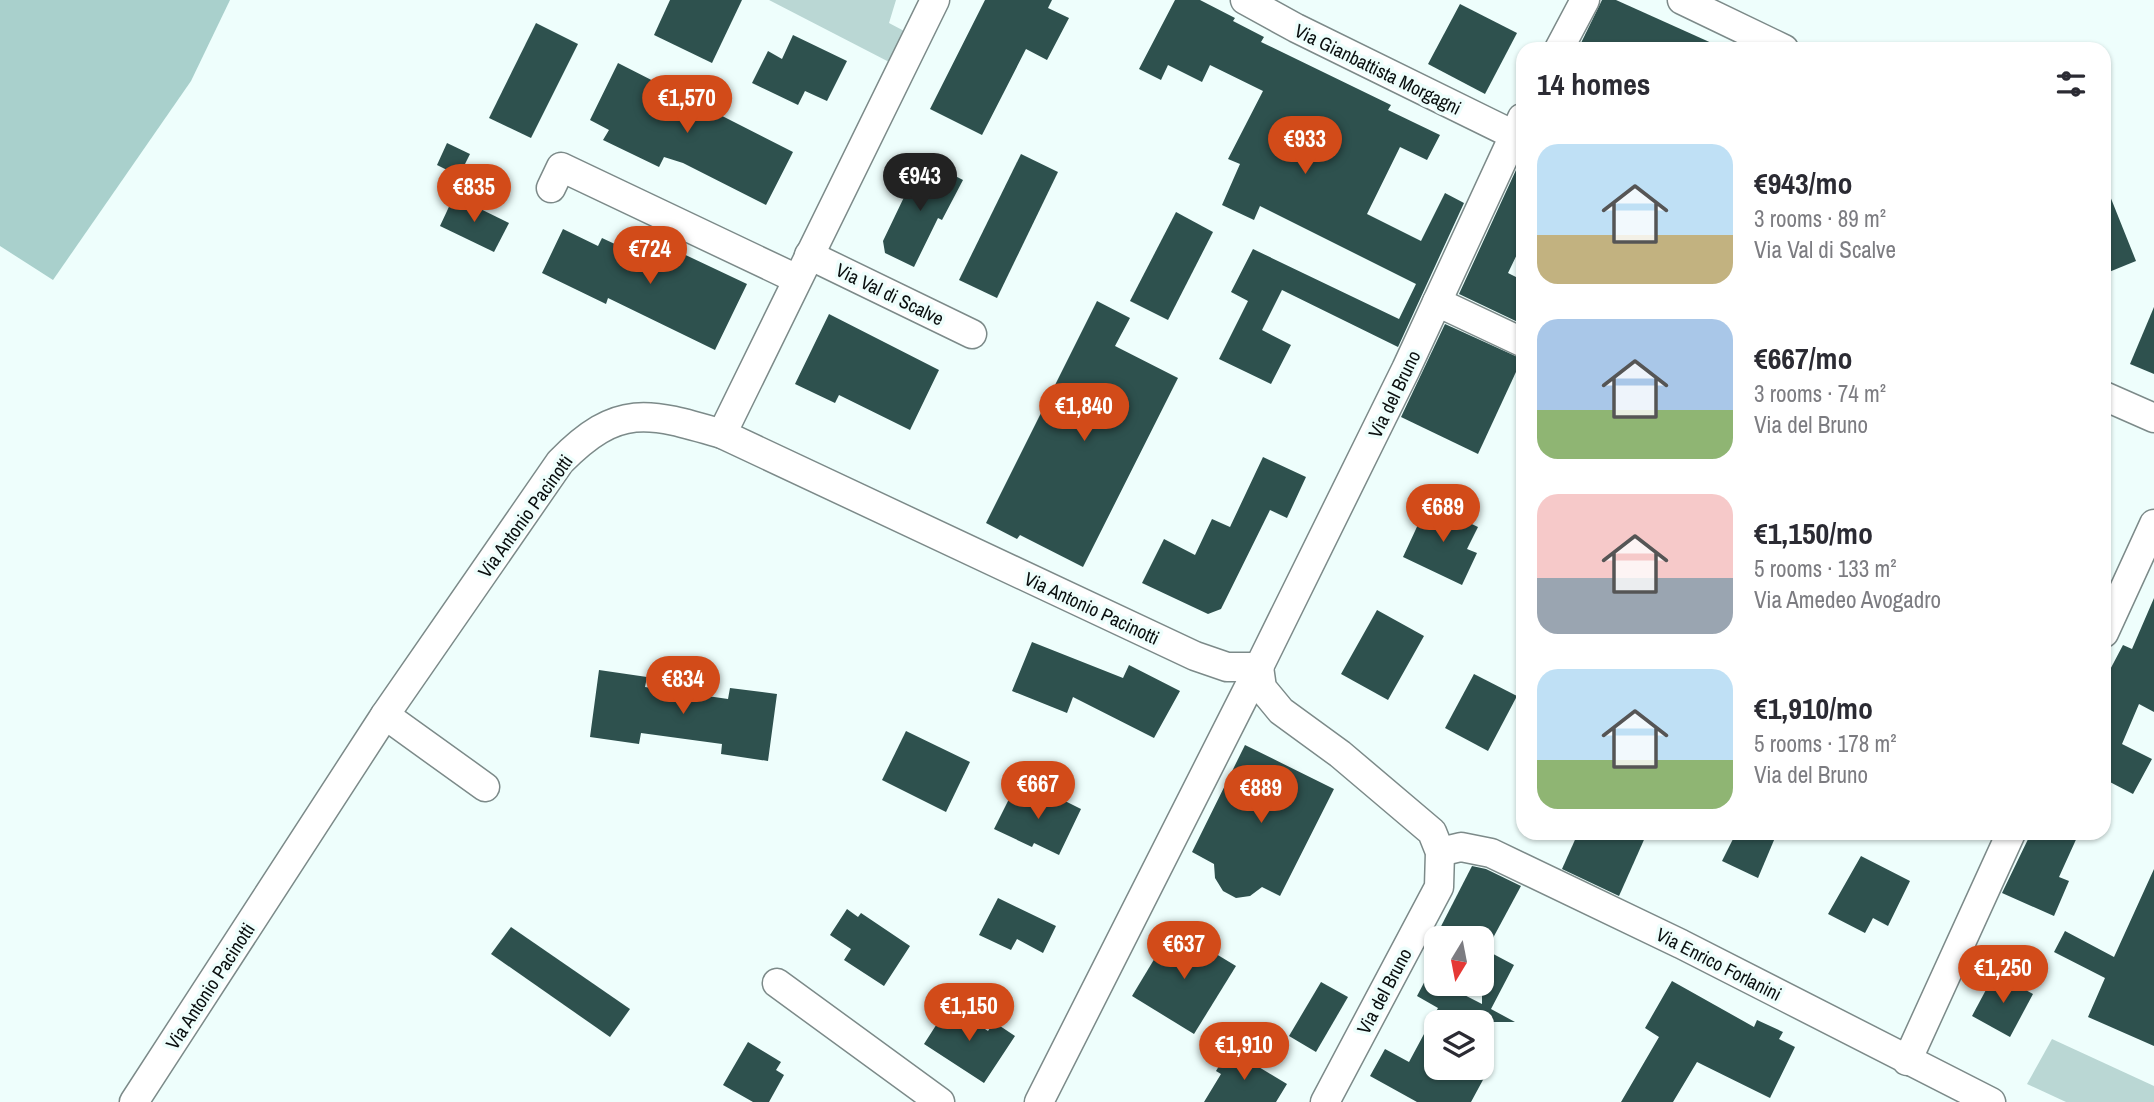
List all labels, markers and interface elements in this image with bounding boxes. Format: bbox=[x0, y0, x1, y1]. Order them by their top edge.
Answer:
street label: Via Gianbattista Morgagni bbox=[1290, 17, 1466, 121]
text: 14 homes bbox=[1537, 64, 1651, 104]
icon: filters bbox=[2052, 65, 2090, 103]
pin: €1,570 bbox=[630, 76, 744, 135]
text: €1,570 bbox=[658, 82, 716, 113]
pin: €933 bbox=[1264, 116, 1346, 176]
text: €933 bbox=[1284, 123, 1326, 154]
pin: €943 bbox=[879, 154, 961, 213]
text: €943 bbox=[899, 160, 941, 191]
text: €943/mo bbox=[1754, 163, 1852, 203]
pin: €835 bbox=[433, 164, 515, 224]
text: €835 bbox=[453, 171, 495, 202]
icon: home bbox=[1593, 172, 1677, 256]
text: 3 rooms · 89 m² bbox=[1754, 203, 1886, 234]
pin: €724 bbox=[609, 226, 691, 286]
text: €724 bbox=[629, 233, 671, 264]
text: Via Val di Scalve bbox=[1754, 234, 1896, 265]
street label: Via Val di Scalve bbox=[832, 257, 948, 331]
text: €667/mo bbox=[1754, 338, 1852, 378]
street label: Via del Bruno bbox=[1362, 346, 1426, 442]
icon: home bbox=[1593, 347, 1677, 431]
text: 3 rooms · 74 m² bbox=[1754, 378, 1886, 409]
pin: €1,840 bbox=[1027, 384, 1141, 443]
text: €1,840 bbox=[1055, 390, 1113, 421]
text: Via del Bruno bbox=[1754, 409, 1868, 440]
street label: Via Antonio Pacinotti bbox=[472, 449, 578, 583]
pin: €689 bbox=[1402, 484, 1484, 544]
text: €689 bbox=[1422, 491, 1464, 522]
text: €1,150/mo bbox=[1754, 513, 1873, 553]
icon: home bbox=[1593, 522, 1677, 606]
text: 5 rooms · 133 m² bbox=[1754, 553, 1897, 584]
street label: Via Antonio Pacinotti bbox=[1020, 565, 1164, 651]
text: Via Amedeo Avogadro bbox=[1754, 584, 1941, 615]
pin: €834 bbox=[642, 656, 724, 716]
text: €834 bbox=[662, 663, 704, 694]
text: €1,910/mo bbox=[1754, 688, 1873, 728]
icon: home bbox=[1593, 697, 1677, 781]
text: 5 rooms · 178 m² bbox=[1754, 728, 1897, 759]
text: Via del Bruno bbox=[1754, 759, 1868, 790]
pin: €667 bbox=[997, 762, 1079, 821]
pin: €889 bbox=[1220, 766, 1302, 825]
text: €667 bbox=[1017, 768, 1059, 799]
text: €889 bbox=[1240, 772, 1282, 803]
street label: Via Antonio Pacinotti bbox=[159, 918, 261, 1054]
street label: Via Enrico Forlanini bbox=[1652, 921, 1786, 1007]
pin: €637 bbox=[1143, 922, 1225, 981]
north arrow bbox=[1424, 926, 1494, 996]
map controls bbox=[1424, 926, 1494, 1080]
text: €637 bbox=[1163, 928, 1205, 959]
street label: Via del Bruno bbox=[1350, 943, 1418, 1039]
pin: €1,250 bbox=[1946, 946, 2060, 1005]
text: €1,250 bbox=[1974, 952, 2032, 983]
pin: €1,150 bbox=[912, 984, 1026, 1043]
text: €1,150 bbox=[940, 990, 998, 1021]
button: layers bbox=[1424, 1010, 1494, 1080]
pin: €1,910 bbox=[1187, 1023, 1301, 1082]
text: €1,910 bbox=[1215, 1029, 1273, 1060]

